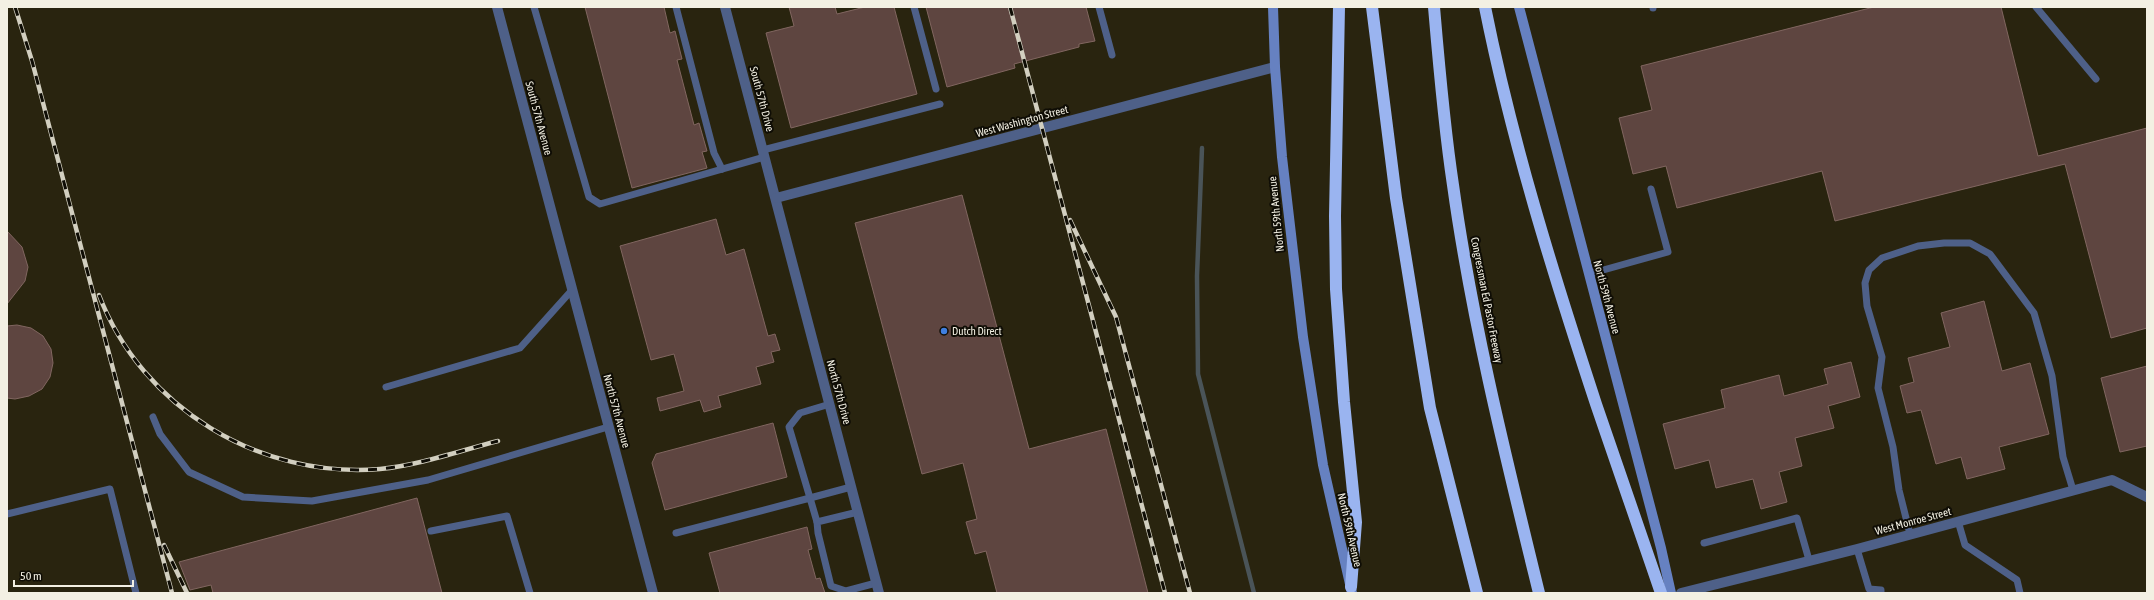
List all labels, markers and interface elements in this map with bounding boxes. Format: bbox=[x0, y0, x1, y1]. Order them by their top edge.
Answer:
street label: South 57th Drive bbox=[748, 65, 776, 133]
street label: South 57th Avenue bbox=[523, 80, 555, 156]
street label: West Washington Street bbox=[975, 103, 1069, 139]
street label: North 59th Avenue bbox=[1266, 176, 1286, 252]
street label: Congressman Ed Pastor Freeway bbox=[1469, 236, 1505, 364]
street label: North 59th Avenue bbox=[1591, 259, 1623, 335]
place label: Dutch Direct bbox=[952, 325, 1002, 337]
marker: Dutch Direct bbox=[939, 326, 949, 336]
street label: North 57th Drive bbox=[825, 358, 853, 426]
street label: North 57th Avenue bbox=[601, 373, 633, 449]
street label: North 59th Avenue bbox=[1336, 492, 1364, 568]
street label: West Monroe Street bbox=[1874, 505, 1952, 537]
scale bar bbox=[14, 562, 133, 588]
text: 50 m bbox=[20, 569, 42, 583]

